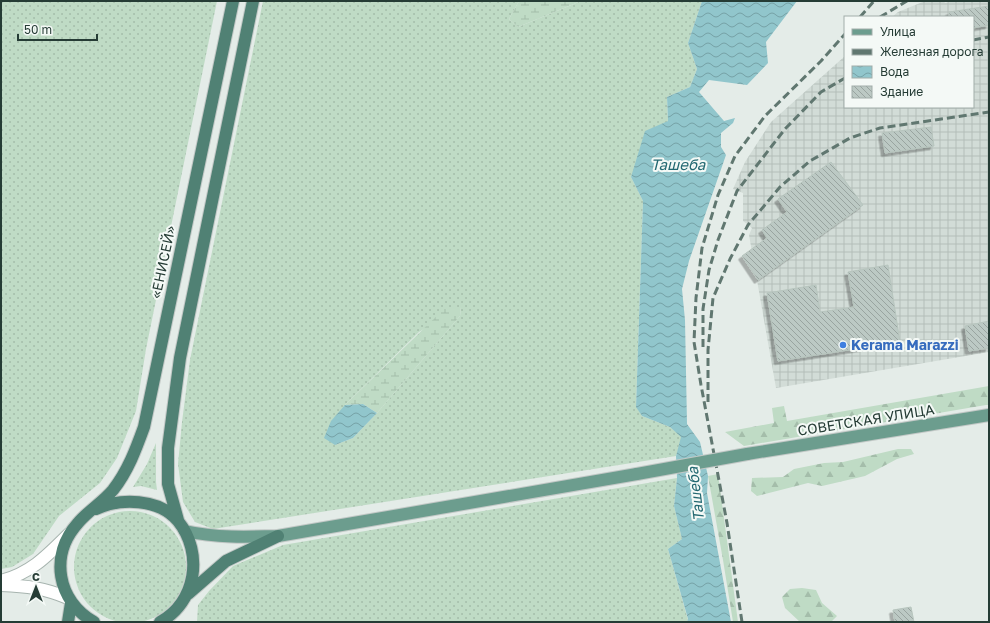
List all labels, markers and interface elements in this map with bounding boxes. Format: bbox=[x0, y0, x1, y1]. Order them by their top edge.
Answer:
scale bar bbox=[18, 16, 97, 42]
legend bbox=[844, 16, 974, 108]
text: 50 m bbox=[24, 22, 52, 37]
text: Улица bbox=[880, 24, 916, 39]
text: Железная дорога bbox=[880, 44, 983, 59]
text: Вода bbox=[880, 64, 909, 79]
text: Здание bbox=[880, 84, 923, 99]
water label: Ташеба bbox=[651, 155, 706, 173]
street label: «ЕНИСЕЙ» bbox=[147, 224, 179, 300]
place label: Kerama Marazzi bbox=[851, 336, 959, 353]
marker: Kerama Marazzi bbox=[838, 340, 848, 350]
street label: СОВЕТСКАЯ УЛИЦА bbox=[796, 400, 936, 439]
water label: Ташеба bbox=[683, 465, 707, 522]
north arrow bbox=[16, 567, 56, 607]
text: С bbox=[32, 570, 40, 583]

